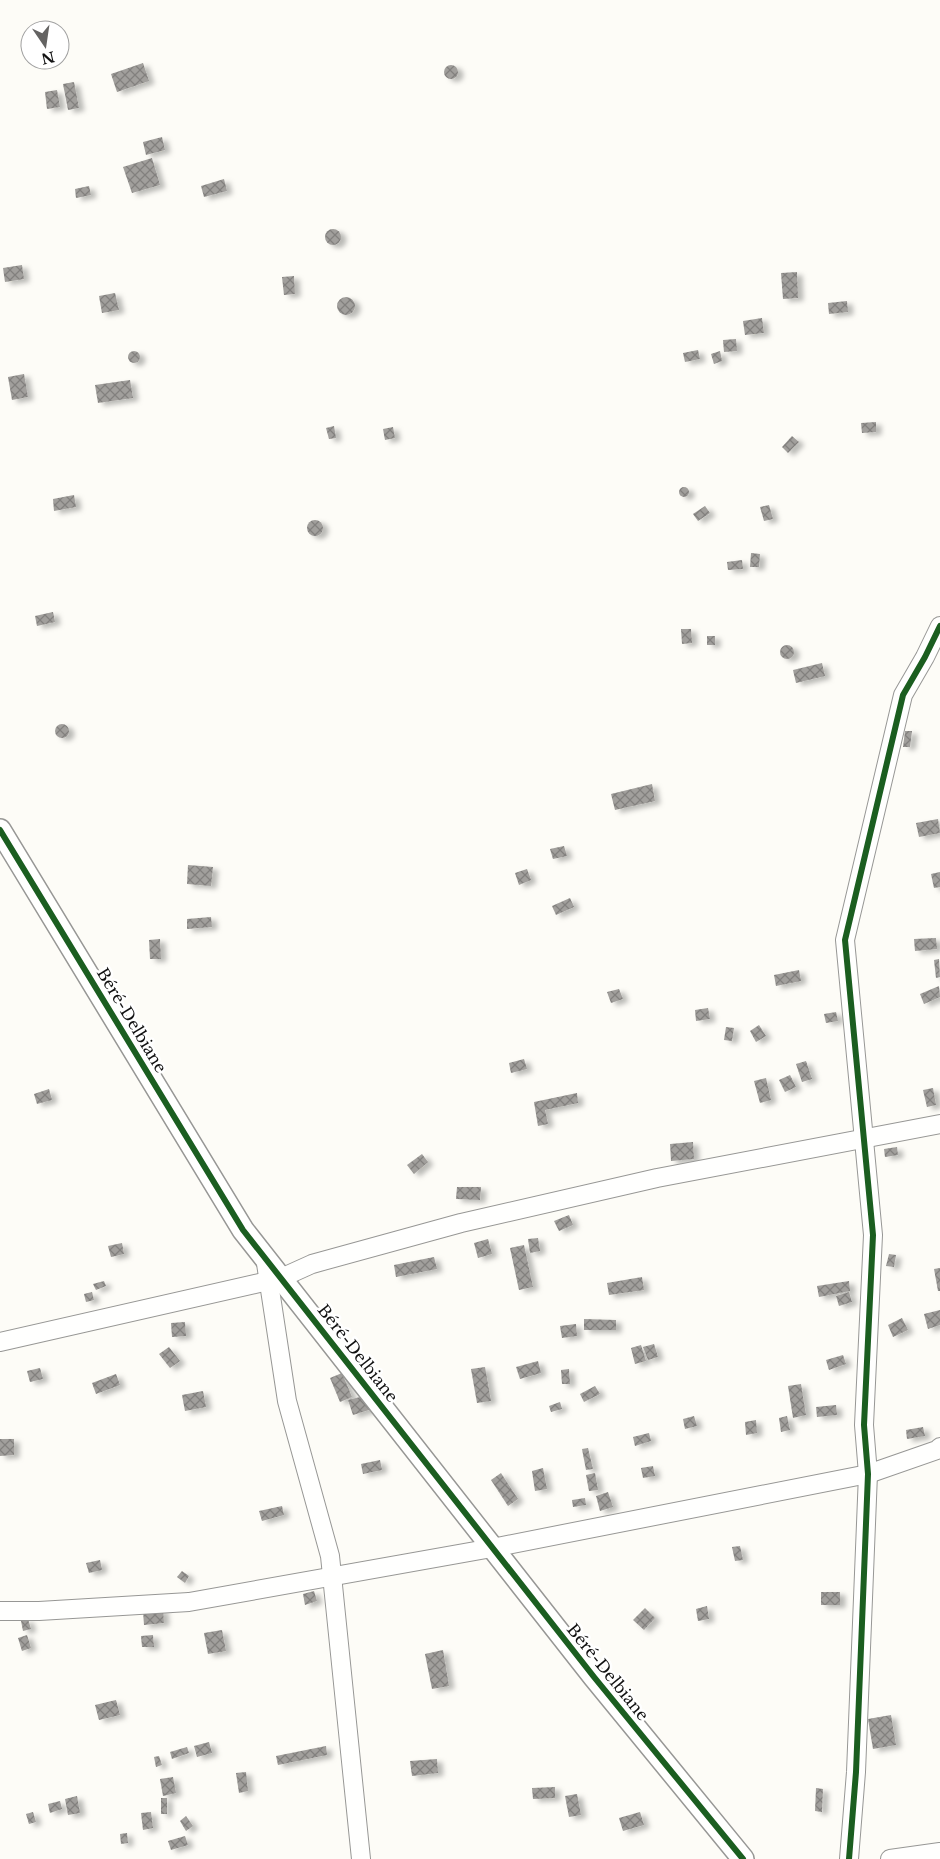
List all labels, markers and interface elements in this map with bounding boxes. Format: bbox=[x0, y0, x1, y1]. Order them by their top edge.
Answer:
north arrow bbox=[20, 20, 70, 70]
text: N bbox=[39, 47, 56, 68]
street label: Béré-Delbiane bbox=[93, 964, 171, 1076]
street label: Béré-Delbiane bbox=[314, 1300, 402, 1406]
street label: Béré-Delbiane bbox=[563, 1620, 653, 1724]

